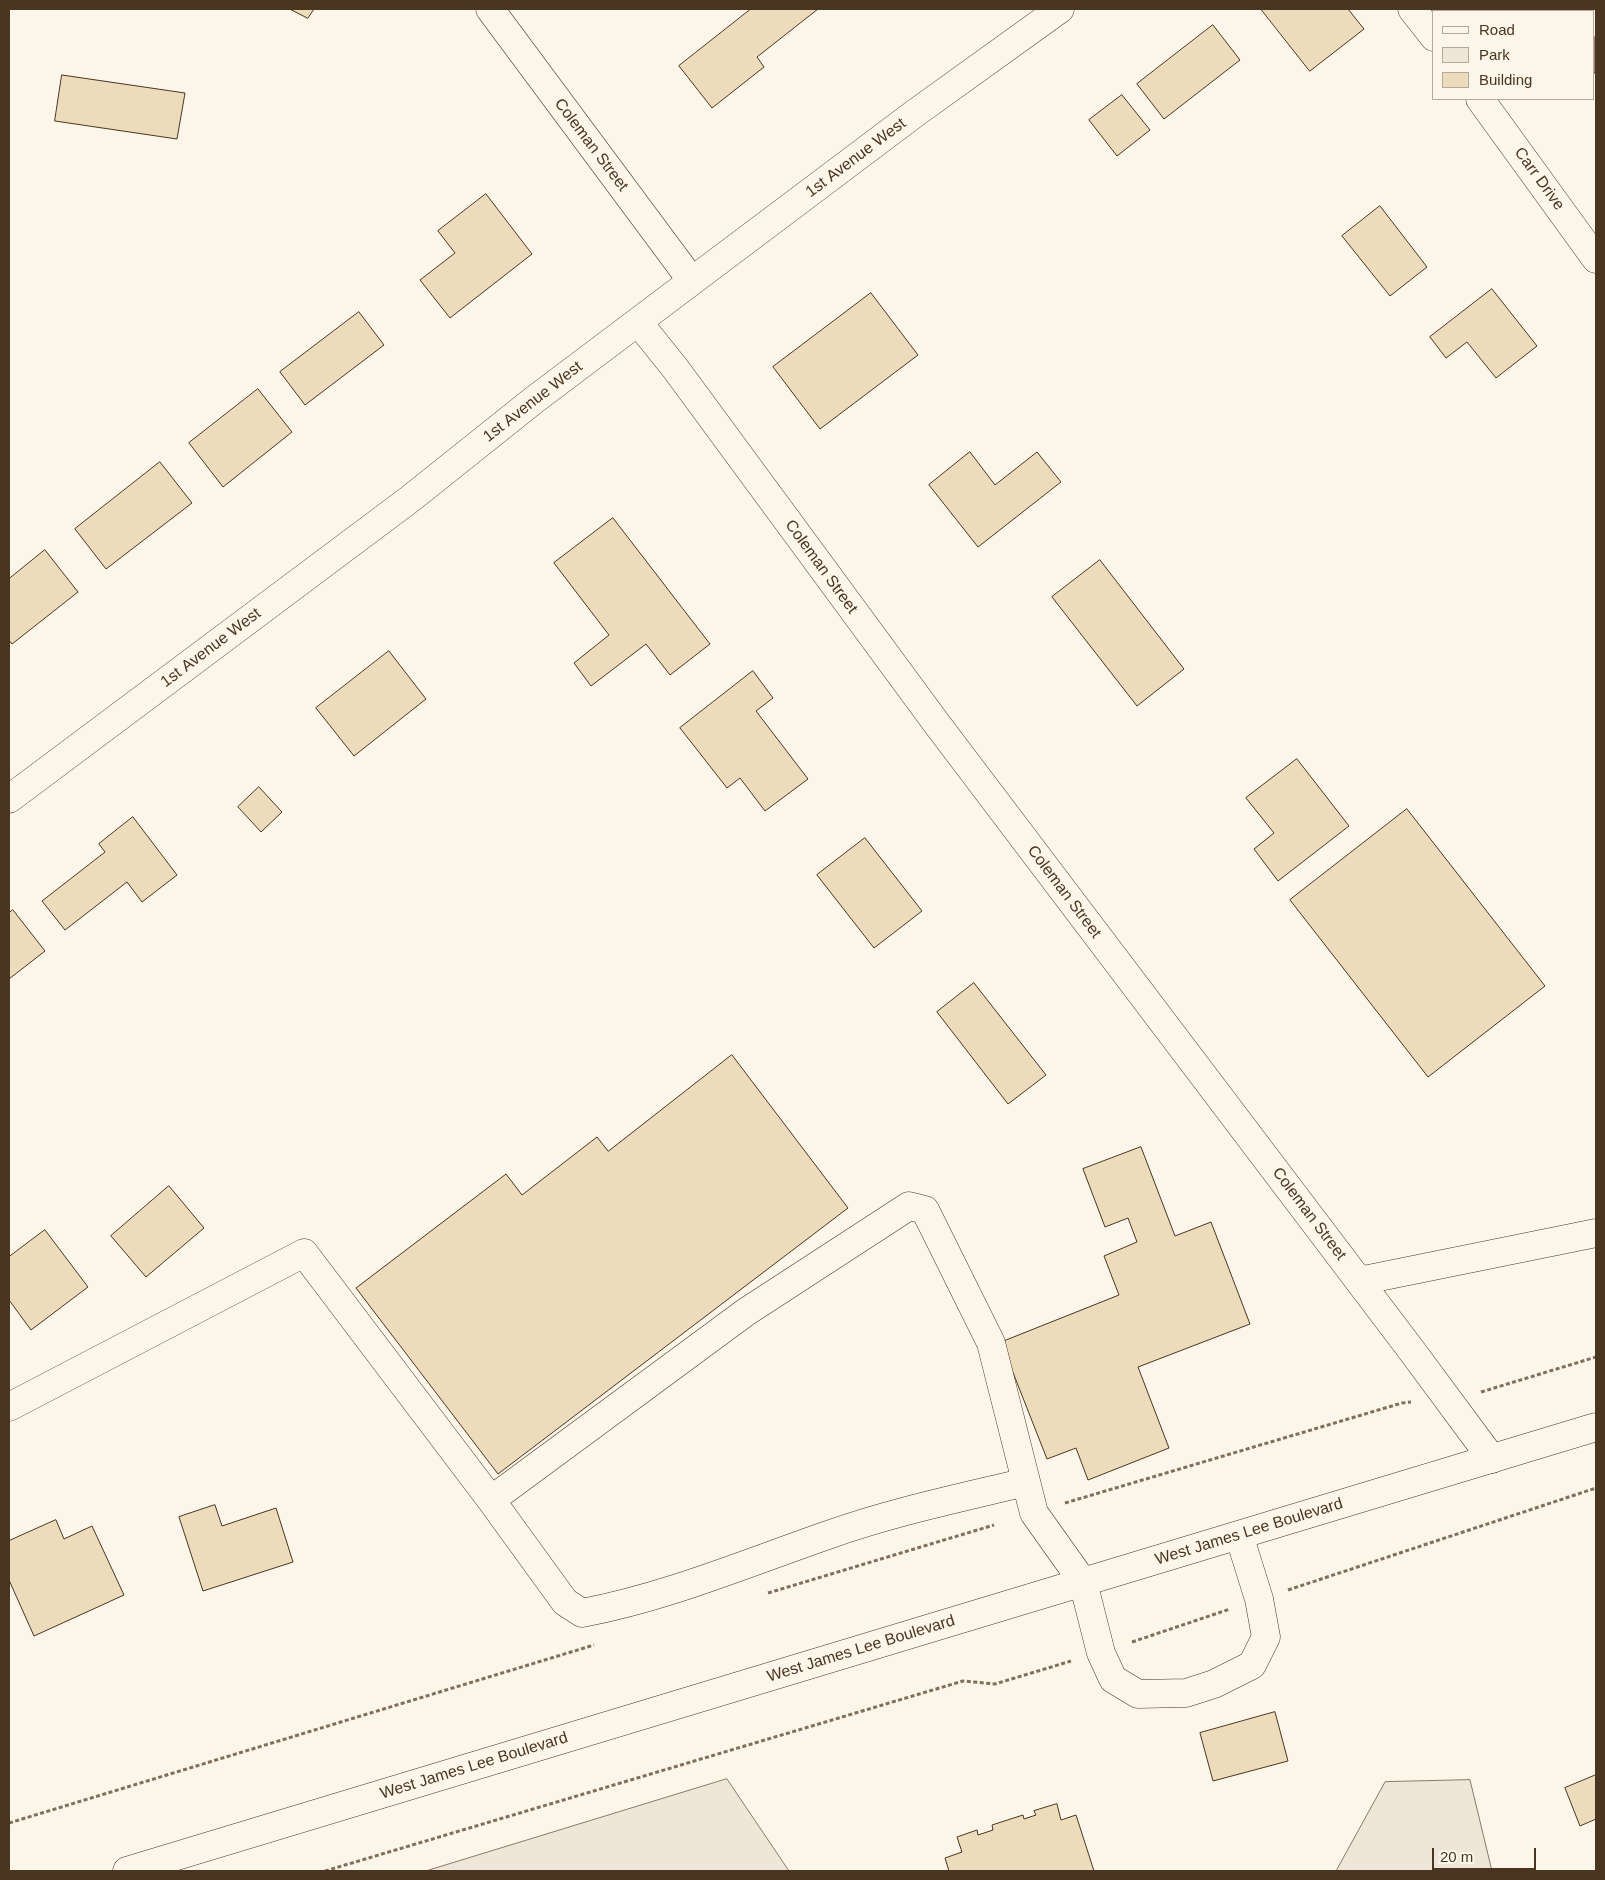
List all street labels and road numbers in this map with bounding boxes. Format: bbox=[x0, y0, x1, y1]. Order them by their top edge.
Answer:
street label: Coleman Street bbox=[550, 95, 632, 195]
street label: 1st Avenue West bbox=[802, 114, 910, 202]
street label: Carr Drive bbox=[1510, 144, 1568, 214]
street label: 1st Avenue West bbox=[480, 357, 586, 447]
street label: Coleman Street bbox=[781, 516, 861, 618]
street label: 1st Avenue West bbox=[157, 604, 265, 692]
street label: Coleman Street bbox=[1023, 842, 1105, 942]
street label: Coleman Street bbox=[1268, 1164, 1350, 1264]
street label: West James Lee Boulevard bbox=[1153, 1494, 1345, 1570]
street label: West James Lee Boulevard bbox=[765, 1611, 957, 1687]
street label: West James Lee Boulevard bbox=[378, 1728, 570, 1804]

